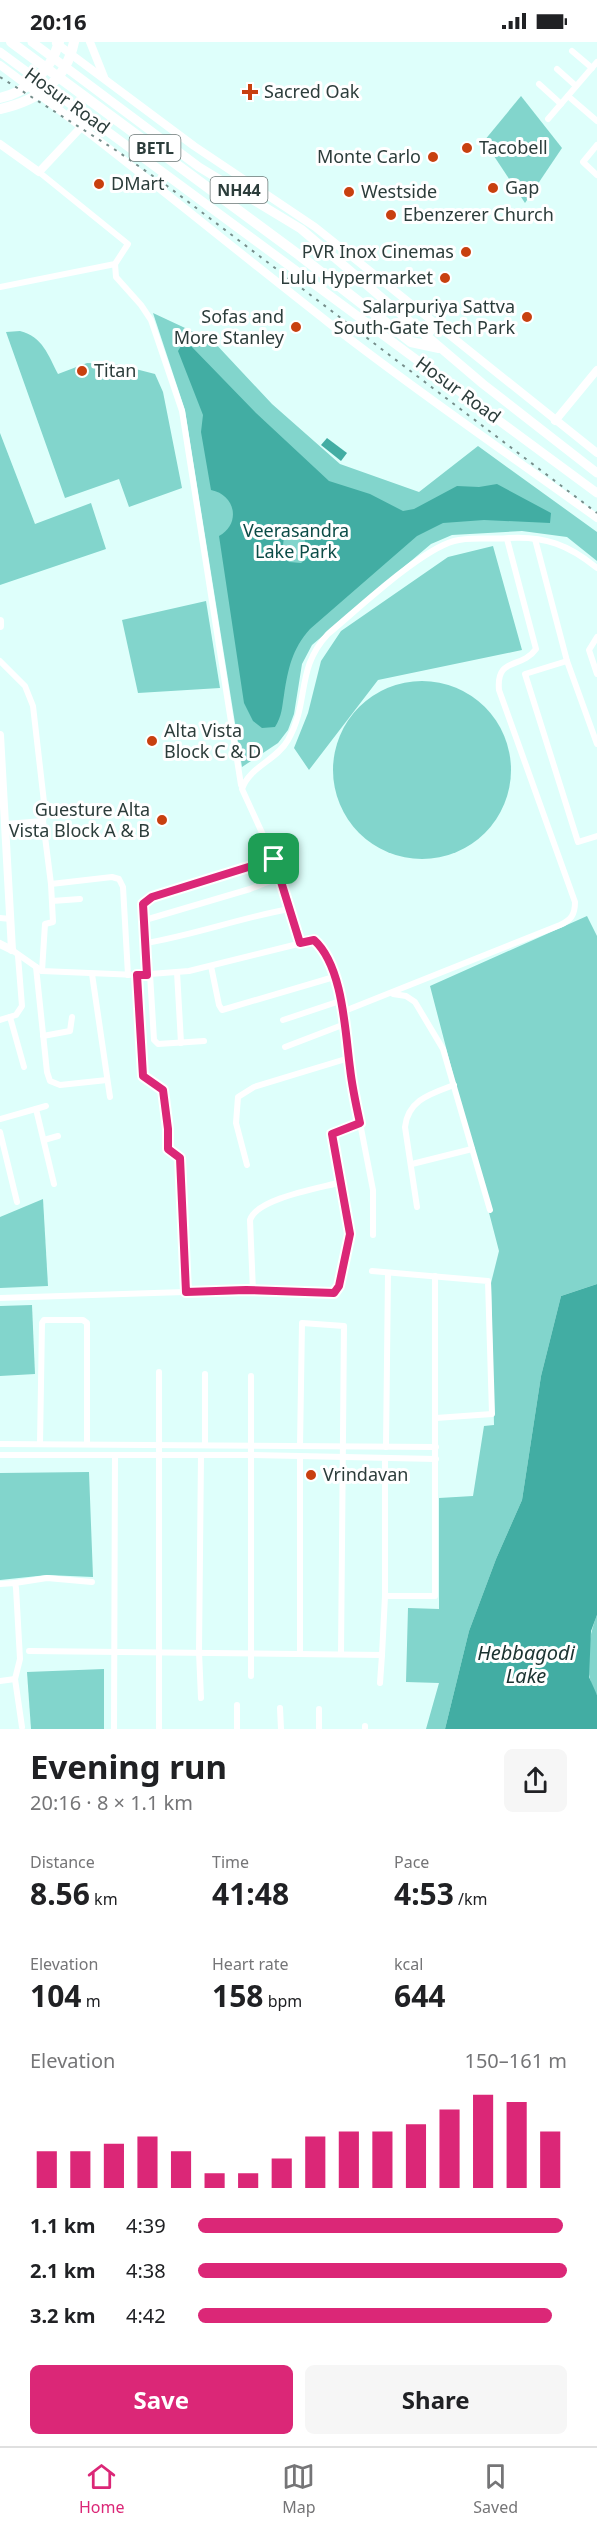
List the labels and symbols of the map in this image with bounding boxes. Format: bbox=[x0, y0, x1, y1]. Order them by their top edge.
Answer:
street label: Hosur Road bbox=[20, 61, 115, 139]
place label: Sacred Oak bbox=[264, 79, 360, 103]
marker: Sacred Oak bbox=[241, 83, 259, 101]
road number: BETL bbox=[130, 135, 180, 161]
place label: Tacobell bbox=[479, 135, 548, 159]
marker: Tacobell bbox=[460, 141, 474, 155]
place label: Monte Carlo bbox=[317, 144, 421, 168]
marker: Monte Carlo bbox=[426, 150, 440, 164]
place label: DMart bbox=[111, 171, 165, 195]
place label: Gap bbox=[505, 175, 539, 199]
marker: DMart bbox=[92, 177, 106, 191]
road number: NH44 bbox=[210, 177, 268, 203]
place label: Westside bbox=[361, 179, 437, 203]
marker: Gap bbox=[486, 181, 500, 195]
marker: Westside bbox=[342, 185, 356, 199]
place label: Ebenzerer Church bbox=[403, 202, 554, 226]
marker: Ebenzerer Church bbox=[384, 208, 398, 222]
place label: PVR Inox Cinemas bbox=[302, 239, 454, 263]
marker: PVR Inox Cinemas bbox=[459, 245, 473, 259]
place label: Lulu Hypermarket bbox=[280, 265, 433, 289]
marker: Lulu Hypermarket bbox=[438, 271, 452, 285]
place label: Salarpuriya Sattva South-Gate Tech Park bbox=[334, 294, 515, 339]
place label: Sofas and More Stanley bbox=[174, 304, 285, 349]
marker: Salarpuriya Sattva South-Gate Tech Park bbox=[520, 310, 534, 324]
marker: Sofas and More Stanley bbox=[289, 320, 303, 334]
street label: Hosur Road bbox=[411, 350, 506, 428]
place label: Titan bbox=[94, 358, 136, 382]
marker: Titan bbox=[75, 364, 89, 378]
park label: Veerasandra Lake Park bbox=[243, 518, 349, 563]
place label: Alta Vista Block C & D bbox=[164, 718, 261, 763]
marker: Alta Vista Block C & D bbox=[145, 734, 159, 748]
place label: Guesture Alta Vista Block A & B bbox=[9, 797, 150, 842]
marker: Guesture Alta Vista Block A & B bbox=[155, 813, 169, 827]
pin bbox=[248, 833, 299, 884]
place label: Vrindavan bbox=[323, 1462, 408, 1486]
marker: Vrindavan bbox=[304, 1468, 318, 1482]
water label: Hebbagodi Lake bbox=[477, 1639, 576, 1689]

